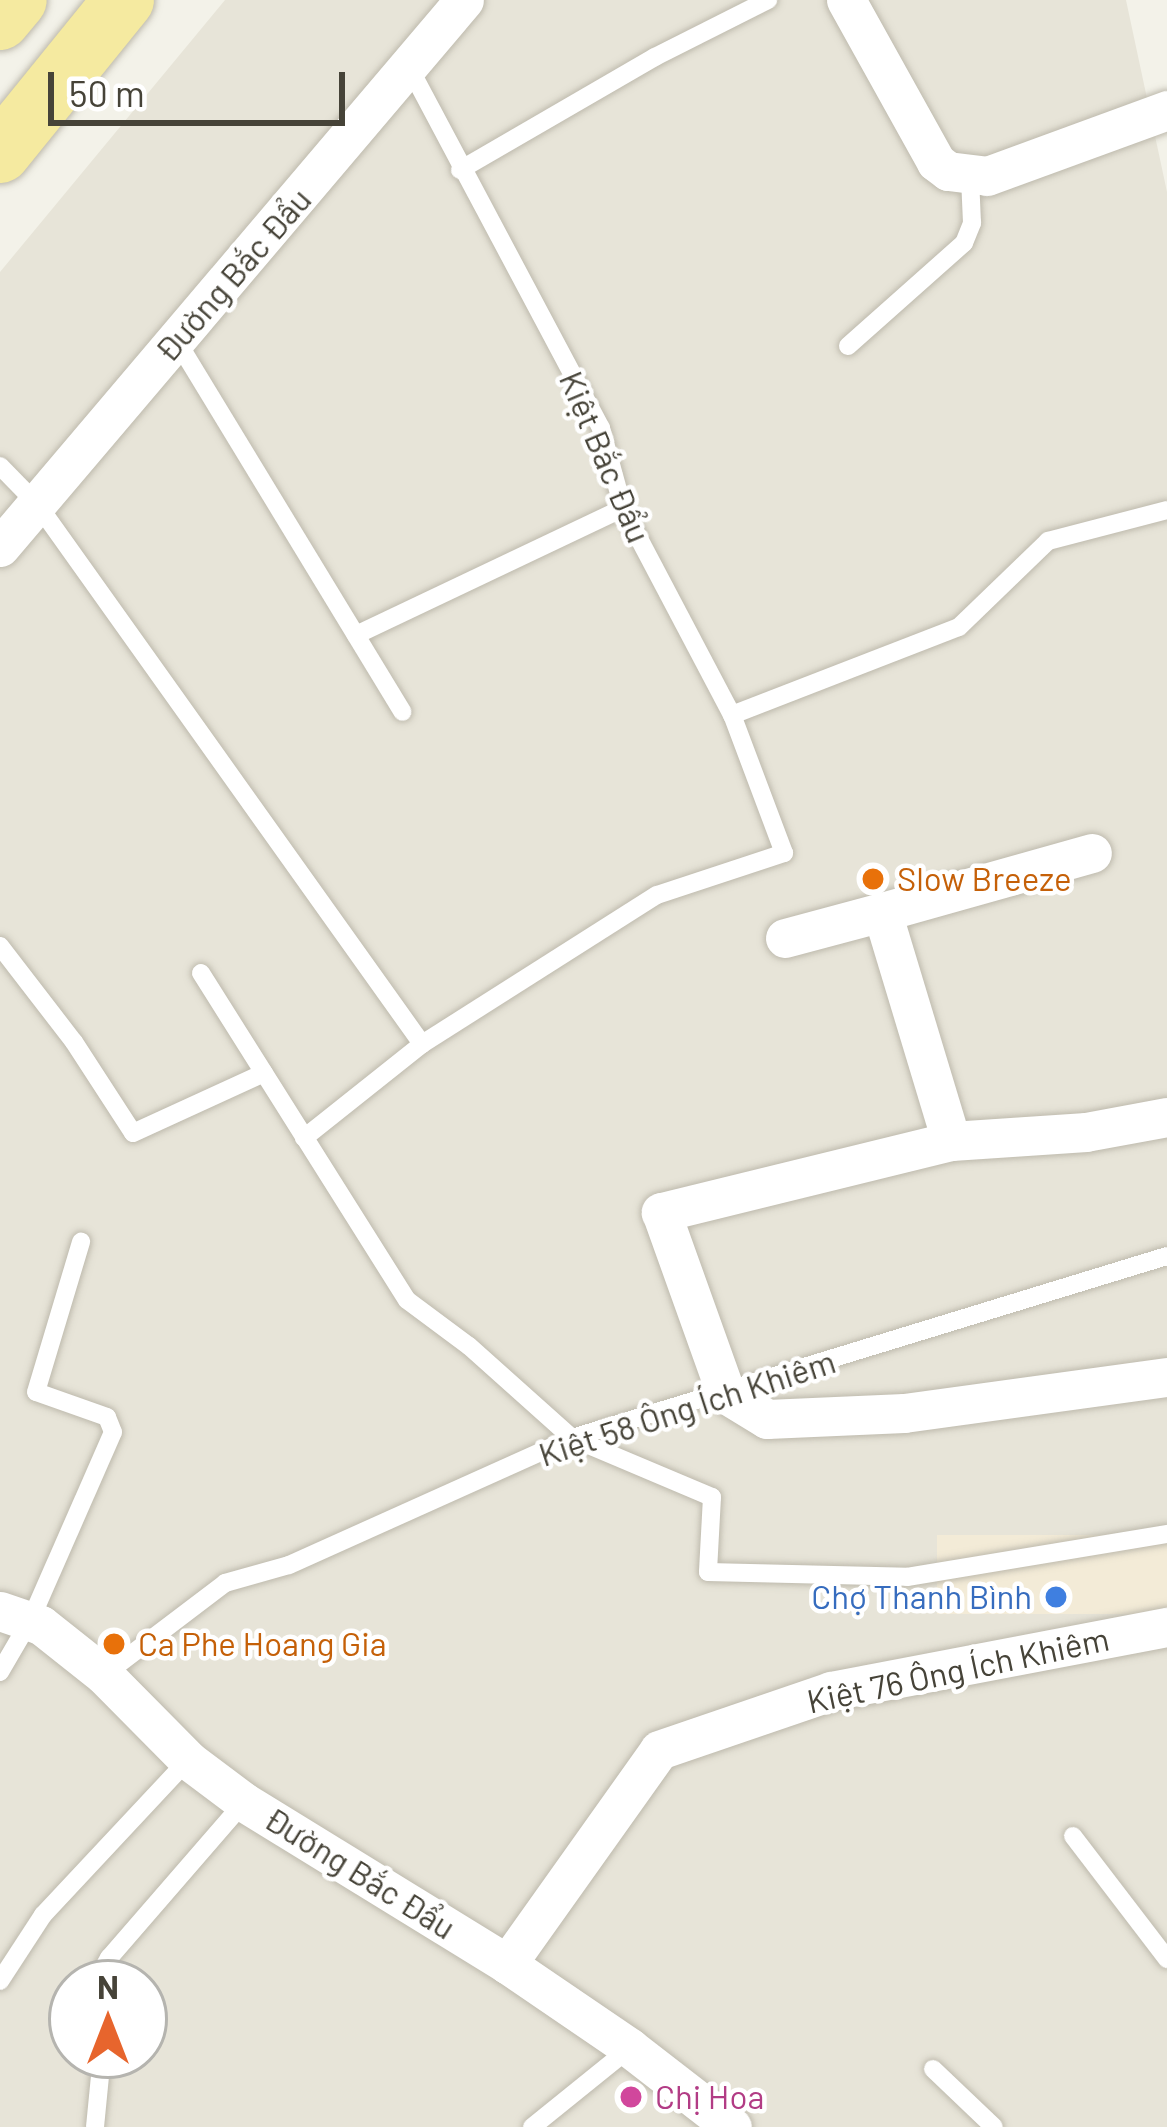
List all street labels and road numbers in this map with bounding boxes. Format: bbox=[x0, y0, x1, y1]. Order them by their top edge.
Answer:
street label: Đường Bắc Đẩu bbox=[147, 180, 319, 370]
street label: Kiệt Bắc Đẩu bbox=[551, 365, 659, 549]
street label: Kiệt 58 Ông Ích Khiêm bbox=[534, 1341, 840, 1475]
street label: Kiệt 76 Ông Ích Khiêm bbox=[803, 1619, 1113, 1721]
street label: Đường Bắc Đẩu bbox=[257, 1799, 463, 1947]

